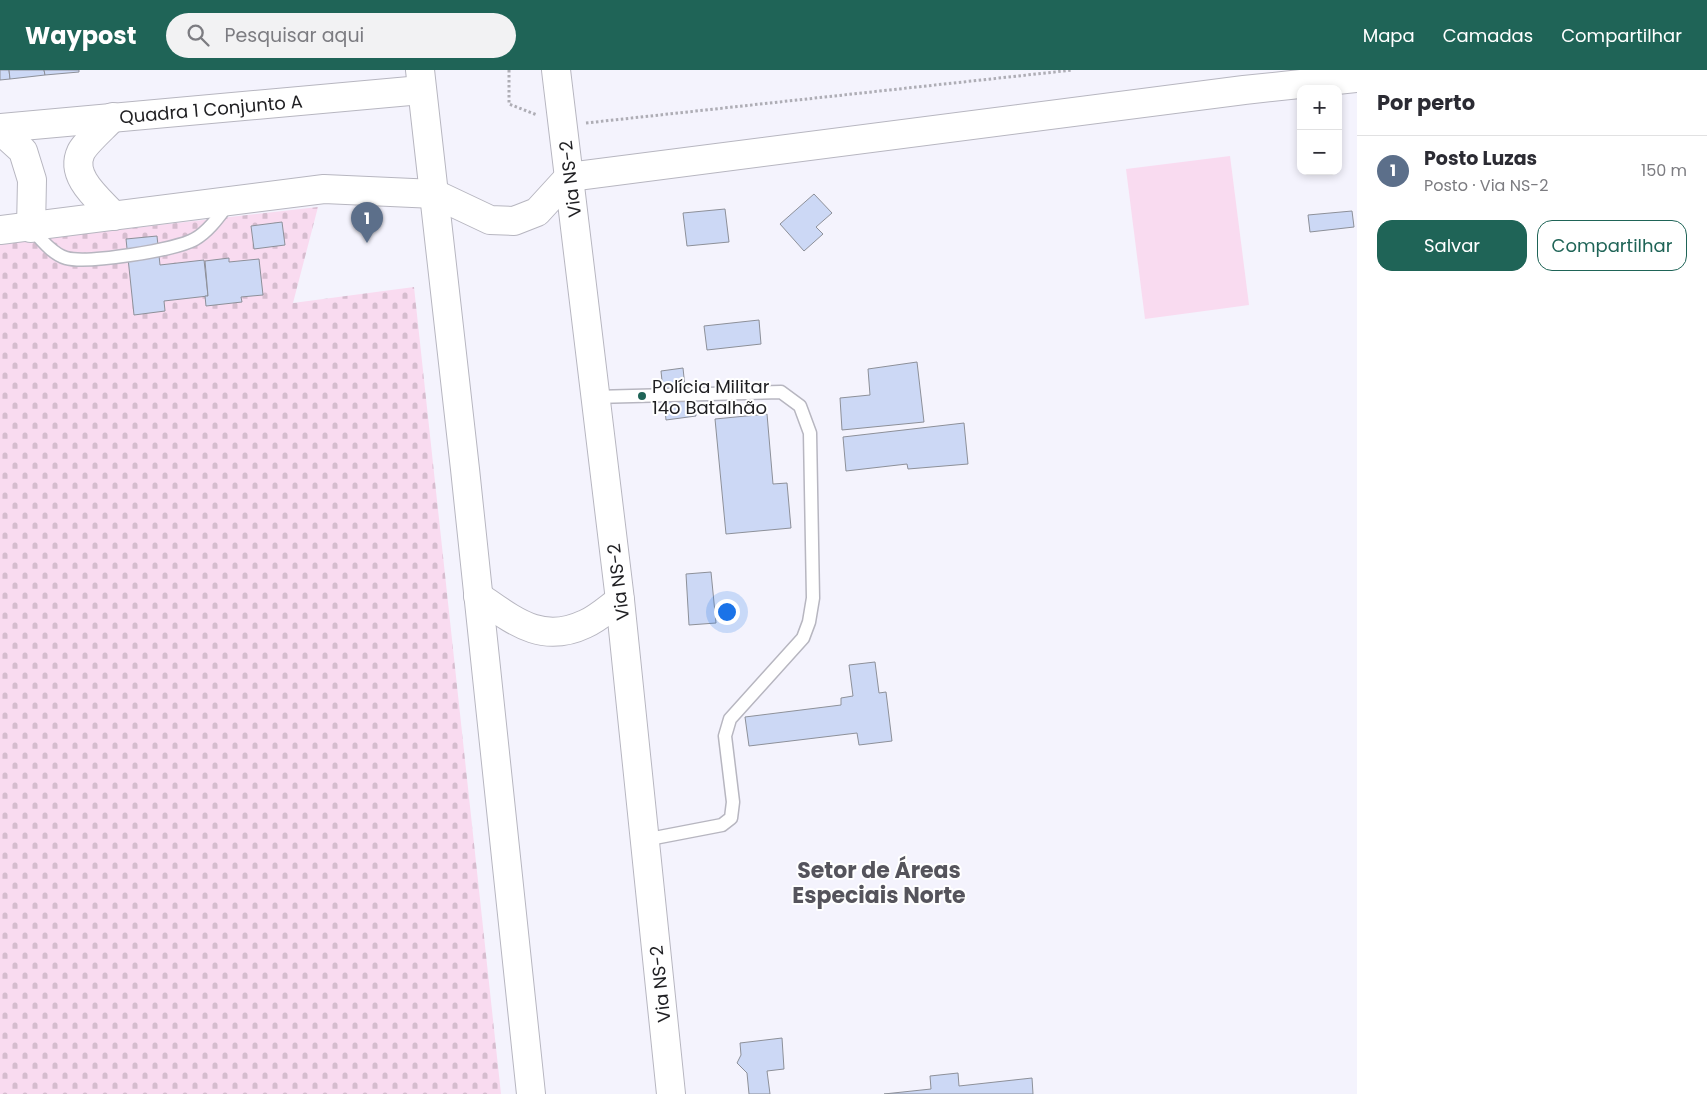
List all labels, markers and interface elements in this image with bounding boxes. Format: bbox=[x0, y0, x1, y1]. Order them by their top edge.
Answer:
search box bbox=[166, 13, 516, 58]
text: Waypost bbox=[25, 19, 136, 52]
icon: search bbox=[184, 21, 212, 49]
text: Pesquisar aqui bbox=[224, 22, 364, 49]
text: Mapa bbox=[1363, 23, 1415, 48]
text: Camadas bbox=[1443, 23, 1533, 48]
text: Compartilhar bbox=[1561, 23, 1682, 48]
map controls bbox=[1297, 85, 1342, 175]
button: + bbox=[1297, 85, 1342, 130]
text: Por perto bbox=[1377, 88, 1475, 117]
street label: Quadra 1 Conjunto A bbox=[118, 89, 304, 129]
button: − bbox=[1297, 130, 1342, 175]
street label: Via NS-2 bbox=[553, 139, 587, 219]
text: Posto Luzas bbox=[1424, 145, 1537, 172]
text: 1 bbox=[1390, 159, 1396, 182]
text: 150 m bbox=[1641, 159, 1687, 182]
text: Posto · Via NS-2 bbox=[1424, 174, 1548, 197]
pin: 1 bbox=[351, 202, 383, 243]
button: Salvar bbox=[1377, 220, 1527, 271]
button: Compartilhar bbox=[1537, 220, 1687, 271]
place label: Polícia Militar 14o Batalhão bbox=[652, 374, 770, 420]
marker: Polícia Militar 14o Batalhão bbox=[636, 390, 648, 402]
street label: Via NS-2 bbox=[601, 542, 635, 622]
your location bbox=[714, 599, 740, 625]
district label: Setor de Áreas Especiais Norte bbox=[792, 855, 966, 911]
street label: Via NS-2 bbox=[644, 944, 676, 1024]

